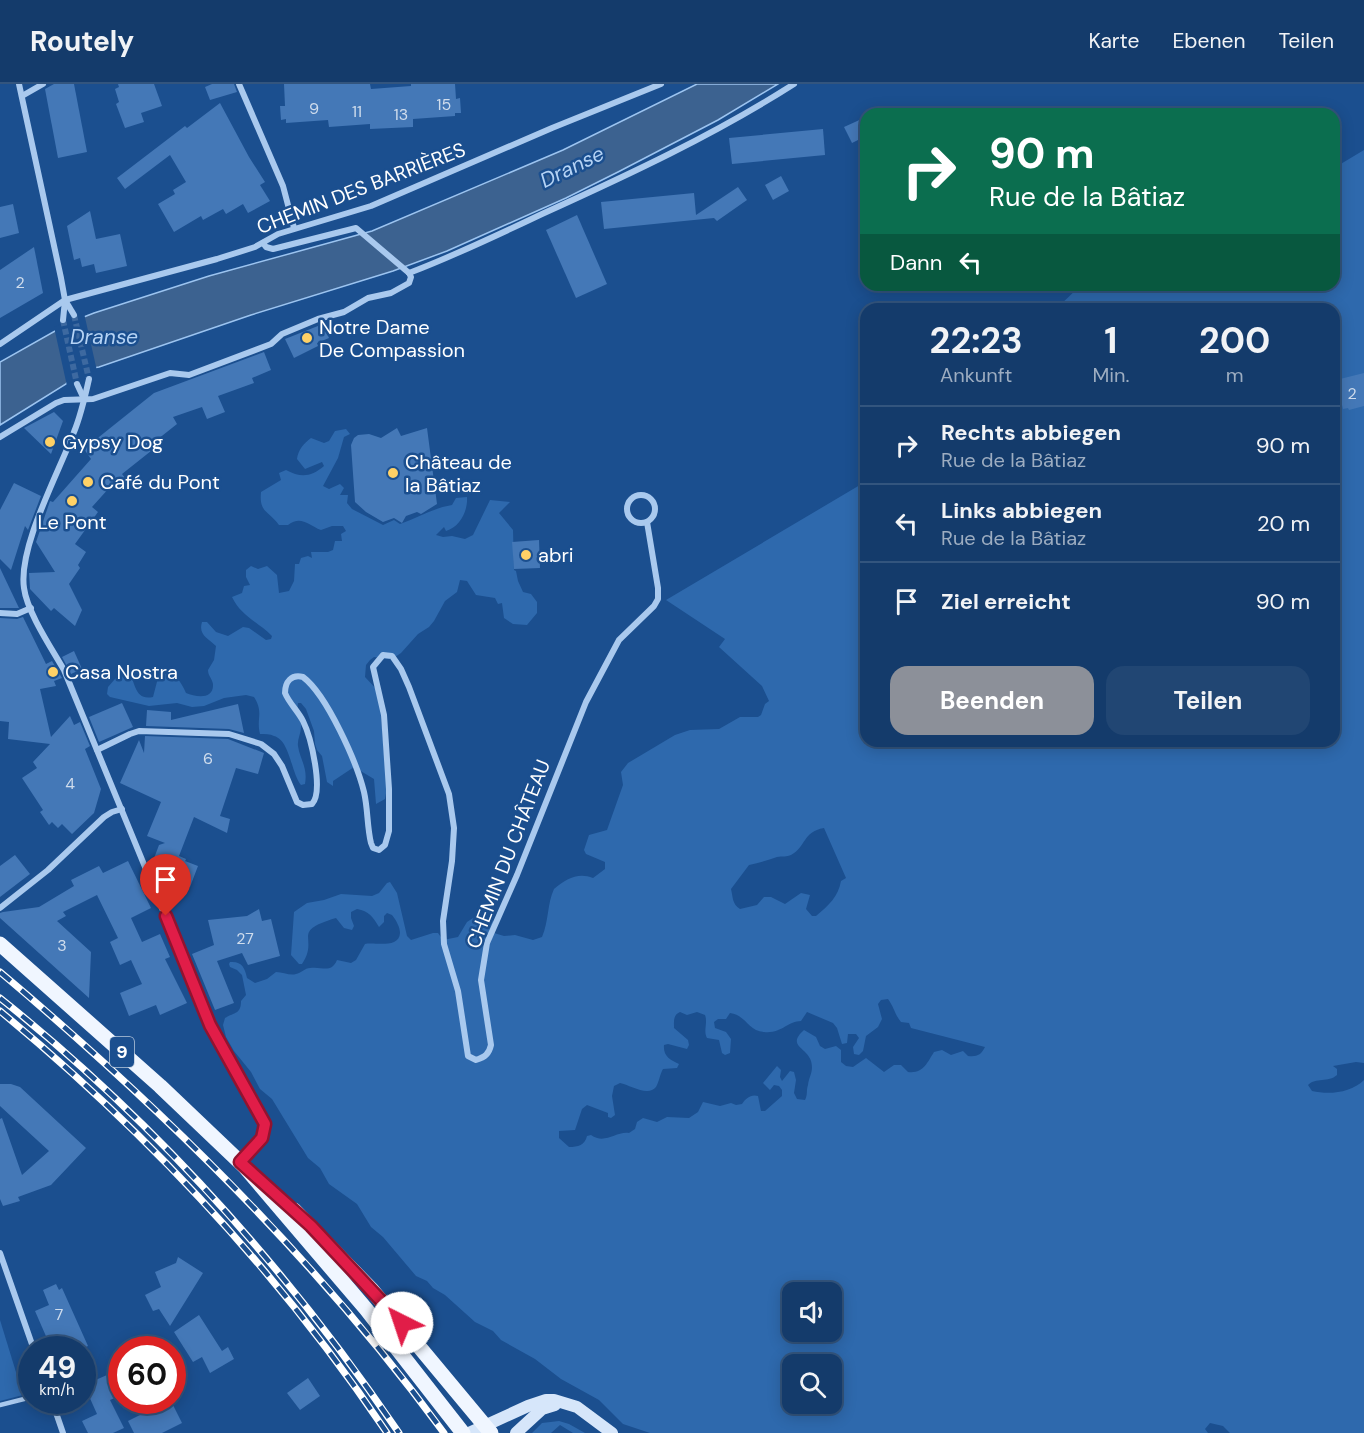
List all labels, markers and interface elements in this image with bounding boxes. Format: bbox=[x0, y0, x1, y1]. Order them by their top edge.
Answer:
text: Routely bbox=[30, 23, 134, 60]
text: Karte bbox=[1089, 27, 1139, 55]
text: Ebenen bbox=[1172, 27, 1245, 55]
text: Teilen bbox=[1278, 27, 1334, 55]
house number: 15 bbox=[437, 94, 451, 115]
house number: 9 bbox=[309, 98, 319, 119]
house number: 11 bbox=[352, 101, 362, 122]
house number: 13 bbox=[394, 104, 408, 125]
text: 90 m bbox=[989, 126, 1095, 181]
icon: right bbox=[890, 132, 968, 210]
street label: CHEMIN DES BARRIÈRES bbox=[253, 136, 469, 240]
water label: Dranse bbox=[535, 139, 609, 195]
text: Rue de la Bâtiaz bbox=[989, 179, 1185, 214]
icon: left bbox=[954, 246, 987, 279]
text: Dann bbox=[890, 248, 942, 277]
house number: 2 bbox=[15, 272, 25, 293]
place label: Notre Dame De Compassion bbox=[319, 314, 465, 363]
text: 22:23 bbox=[930, 317, 1023, 364]
text: 1 bbox=[1104, 317, 1117, 364]
text: 200 bbox=[1199, 317, 1270, 364]
water label: Dranse bbox=[70, 323, 138, 351]
marker: Notre Dame De Compassion bbox=[300, 331, 314, 345]
text: Ankunft bbox=[940, 362, 1012, 388]
text: Min. bbox=[1092, 362, 1129, 388]
text: m bbox=[1226, 362, 1244, 388]
house number: 2 bbox=[1347, 383, 1357, 404]
text: Rechts abbiegen bbox=[941, 418, 1121, 447]
place label: Gypsy Dog bbox=[62, 429, 163, 455]
icon: right bbox=[890, 429, 923, 462]
text: 90 m bbox=[1256, 431, 1310, 460]
marker: Gypsy Dog bbox=[43, 435, 57, 449]
text: Rue de la Bâtiaz bbox=[941, 447, 1086, 473]
place label: Château de la Bâtiaz bbox=[405, 449, 512, 498]
marker: Château de la Bâtiaz bbox=[386, 466, 400, 480]
place label: Café du Pont bbox=[100, 469, 220, 495]
marker: Café du Pont bbox=[81, 475, 95, 489]
marker: Le Pont bbox=[65, 494, 79, 508]
text: Links abbiegen bbox=[941, 496, 1102, 525]
icon: left bbox=[890, 507, 923, 540]
place label: Le Pont bbox=[38, 509, 107, 535]
text: 20 m bbox=[1257, 509, 1310, 538]
text: Rue de la Bâtiaz bbox=[941, 525, 1086, 551]
place label: abri bbox=[538, 542, 574, 568]
marker: abri bbox=[519, 548, 533, 562]
icon: arrive bbox=[890, 585, 923, 618]
text: Ziel erreicht bbox=[941, 587, 1071, 616]
text: 90 m bbox=[1256, 587, 1310, 616]
place label: Casa Nostra bbox=[65, 659, 178, 685]
marker: Casa Nostra bbox=[46, 665, 60, 679]
button: Beenden bbox=[890, 666, 1094, 735]
button: Teilen bbox=[1106, 666, 1310, 735]
house number: 6 bbox=[203, 748, 213, 769]
street label: CHEMIN DU CHÂTEAU bbox=[460, 756, 556, 952]
house number: 4 bbox=[65, 773, 75, 794]
pin bbox=[140, 854, 191, 916]
icon: arrive bbox=[149, 863, 182, 896]
house number: 27 bbox=[236, 928, 254, 949]
house number: 3 bbox=[57, 935, 67, 956]
road number: 9 bbox=[110, 1037, 134, 1067]
map controls bbox=[782, 1282, 842, 1414]
button: sound bbox=[782, 1282, 842, 1342]
position arrow bbox=[370, 1291, 434, 1355]
house number: 7 bbox=[55, 1304, 63, 1325]
speed limit sign: 60 bbox=[108, 1336, 186, 1414]
text: 49 bbox=[38, 1348, 76, 1387]
button: search bbox=[782, 1354, 842, 1414]
text: km/h bbox=[39, 1380, 75, 1400]

